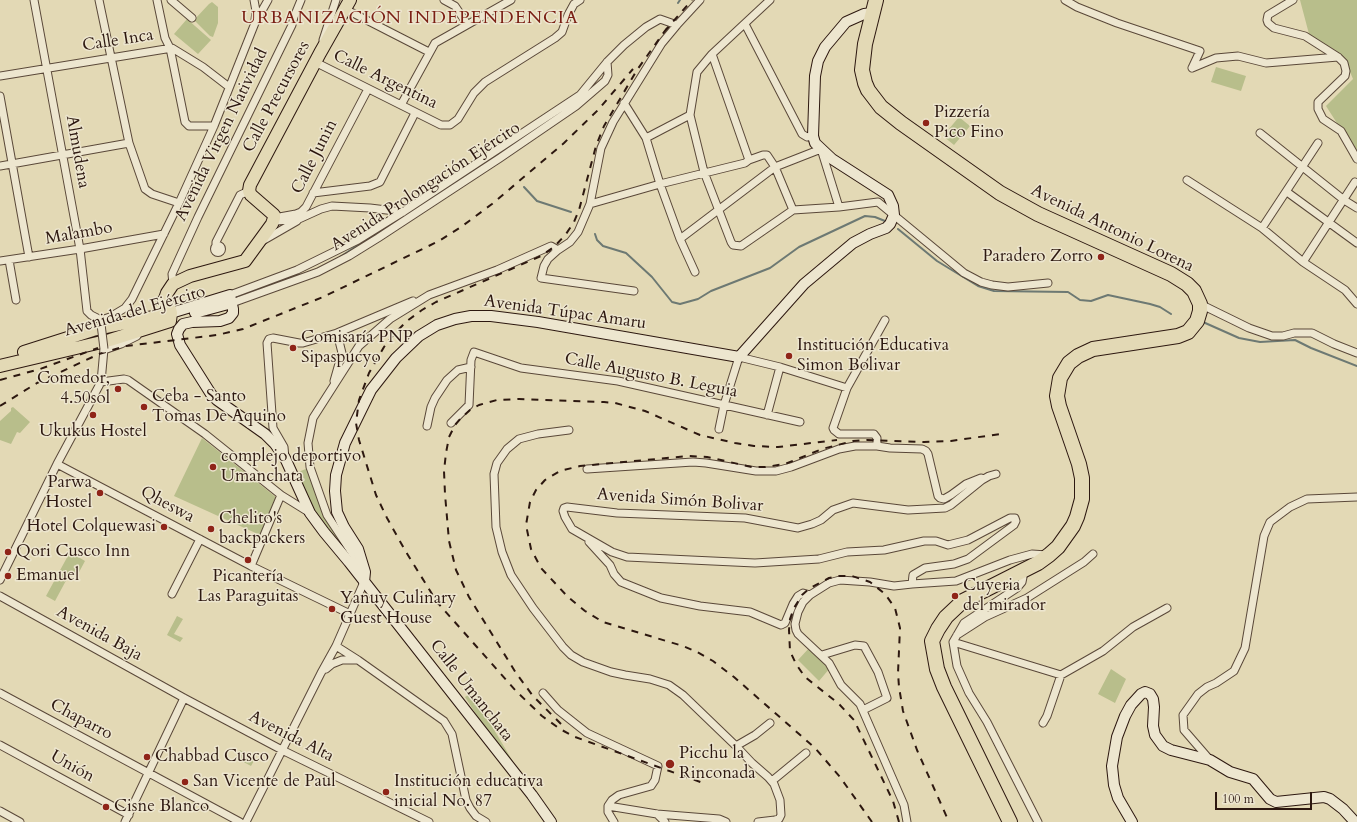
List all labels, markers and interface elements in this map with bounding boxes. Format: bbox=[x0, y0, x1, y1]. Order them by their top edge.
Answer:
district label: URBANIZACIÓN INDEPENDENCIA bbox=[241, 8, 579, 30]
street label: Calle Inca bbox=[81, 25, 155, 57]
street label: Calle Precursores bbox=[239, 38, 315, 156]
street label: Avenida Virgen Natividad bbox=[171, 45, 273, 225]
street label: Calle Argentina bbox=[329, 46, 441, 114]
place label: Pizzería Pico Fino bbox=[934, 103, 1004, 143]
street label: Almudena bbox=[61, 114, 93, 190]
street label: Calle Junin bbox=[288, 117, 342, 197]
street label: Avenida Prolongación Ejército bbox=[328, 118, 524, 256]
marker: Pizzería Pico Fino bbox=[921, 118, 931, 128]
street label: Avenida Antonio Lorena bbox=[1027, 181, 1197, 277]
street label: Malambo bbox=[44, 218, 114, 250]
place label: Paradero Zorro bbox=[982, 247, 1093, 267]
marker: Paradero Zorro bbox=[1096, 252, 1106, 262]
street label: Avenida del Ejército bbox=[62, 282, 208, 342]
street label: Avenida Túpac Amaru bbox=[483, 292, 647, 334]
place label: Comisaría PNP Sipaspucyo bbox=[301, 328, 413, 368]
place label: Institución Educativa Simon Bolivar bbox=[797, 336, 949, 376]
marker: Comisaría PNP Sipaspucyo bbox=[288, 343, 298, 353]
street label: Calle Augusto B. Leguia bbox=[563, 349, 739, 403]
marker: Institución Educativa Simon Bolivar bbox=[784, 351, 794, 361]
place label: Comedor, 4.50sol bbox=[37, 369, 110, 409]
marker: Comedor, 4.50sol bbox=[113, 384, 123, 394]
place label: Ceba - Santo Tomas De Aquino bbox=[152, 387, 286, 427]
marker: Ceba - Santo Tomas De Aquino bbox=[139, 402, 149, 412]
marker: Ukukus Hostel bbox=[88, 410, 98, 420]
place label: Ukukus Hostel bbox=[39, 422, 147, 442]
place label: complejo deportivo Umanchata bbox=[221, 447, 361, 487]
marker: complejo deportivo Umanchata bbox=[208, 462, 218, 472]
place label: Parwa Hostel bbox=[45, 473, 92, 513]
street label: Qheswa bbox=[136, 482, 198, 528]
street label: Avenida Simón Bolivar bbox=[596, 485, 764, 517]
marker: Parwa Hostel bbox=[95, 488, 105, 498]
place label: Chelito's backpackers bbox=[219, 509, 305, 549]
place label: Hotel Colquewasi bbox=[27, 517, 156, 537]
marker: Hotel Colquewasi bbox=[159, 522, 169, 532]
marker: Chelito's backpackers bbox=[206, 524, 216, 534]
place label: Qori Cusco Inn bbox=[16, 542, 130, 562]
marker: Qori Cusco Inn bbox=[3, 547, 13, 557]
marker: Picantería Las Paraguitas bbox=[243, 555, 253, 565]
place label: Emanuel bbox=[16, 566, 79, 586]
place label: Picantería Las Paraguitas bbox=[198, 567, 298, 607]
marker: Emanuel bbox=[3, 571, 13, 581]
place label: Cuyeria del mirador bbox=[963, 576, 1046, 616]
place label: Yanuy Culinary Guest House bbox=[340, 589, 456, 629]
marker: Cuyeria del mirador bbox=[950, 591, 960, 601]
street label: Avenida Baja bbox=[53, 602, 145, 666]
marker: Yanuy Culinary Guest House bbox=[327, 604, 337, 614]
street label: Calle Umanchata bbox=[425, 636, 517, 746]
street label: Chaparro bbox=[46, 695, 116, 745]
street label: Avenida Alta bbox=[245, 707, 337, 767]
place label: Picchu la Rinconada bbox=[679, 744, 756, 784]
street label: Unión bbox=[46, 747, 98, 787]
place label: Chabbad Cusco bbox=[155, 747, 269, 767]
marker: Chabbad Cusco bbox=[142, 752, 152, 762]
marker: Picchu la Rinconada bbox=[664, 758, 676, 770]
place label: San Vicente de Paul bbox=[193, 772, 336, 792]
place label: Institución educativa inicial No. 87 bbox=[394, 772, 543, 812]
marker: San Vicente de Paul bbox=[180, 777, 190, 787]
scale bar bbox=[1217, 784, 1314, 810]
marker: Institución educativa inicial No. 87 bbox=[381, 787, 391, 797]
text: 100 m bbox=[1222, 791, 1254, 807]
place label: Cisne Blanco bbox=[114, 797, 209, 817]
marker: Cisne Blanco bbox=[101, 802, 111, 812]

